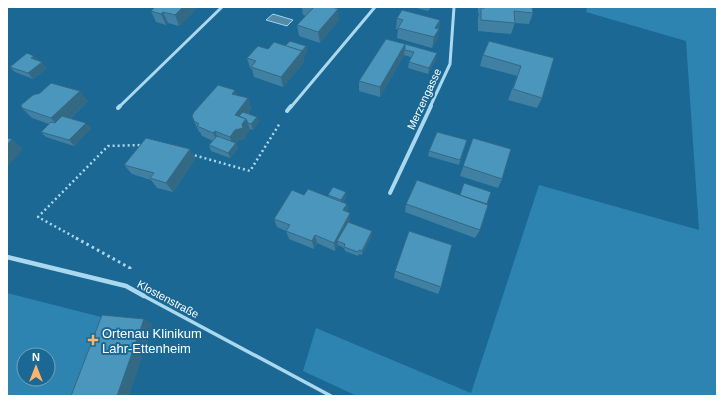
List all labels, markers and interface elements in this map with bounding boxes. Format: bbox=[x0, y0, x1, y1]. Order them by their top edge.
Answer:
street label: Merzengasse bbox=[405, 67, 443, 131]
street label: Klostenstraße bbox=[135, 278, 201, 320]
place label: Ortenau Klinikum Lahr-Ettenheim bbox=[102, 326, 202, 356]
marker: Ortenau Klinikum Lahr-Ettenheim bbox=[87, 334, 99, 346]
north arrow bbox=[16, 347, 56, 387]
text: N bbox=[32, 351, 40, 363]

